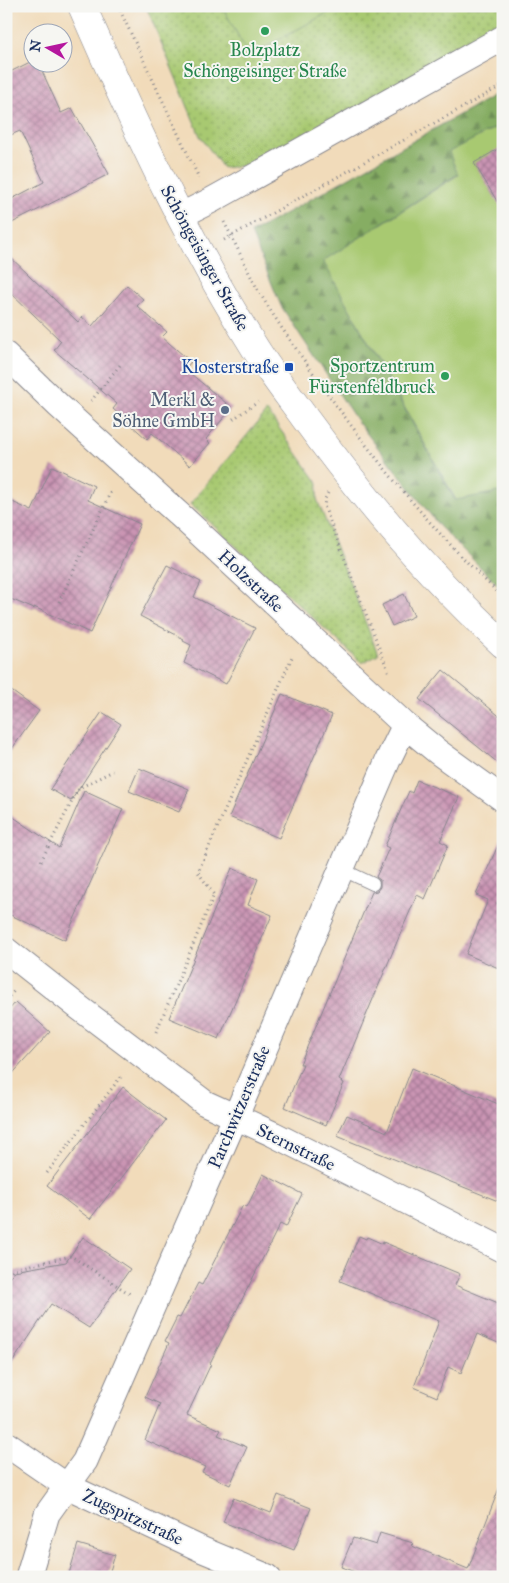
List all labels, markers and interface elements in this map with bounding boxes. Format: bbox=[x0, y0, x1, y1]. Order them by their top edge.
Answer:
north arrow bbox=[22, 22, 72, 72]
marker: Bolzplatz Schöngeisinger Straße bbox=[259, 25, 271, 37]
text: N bbox=[26, 39, 45, 53]
place label: Bolzplatz Schöngeisinger Straße bbox=[183, 39, 347, 83]
street label: Schöngeisinger Straße bbox=[155, 181, 254, 335]
place label: Sportzentrum Fürstenfeldbruck bbox=[309, 355, 436, 398]
place label: Klosterstraße bbox=[181, 356, 279, 378]
marker: Klosterstraße bbox=[283, 361, 295, 373]
marker: Sportzentrum Fürstenfeldbruck bbox=[439, 370, 451, 382]
place label: Merkl & Söhne GmbH bbox=[112, 389, 215, 432]
marker: Merkl & Söhne GmbH bbox=[219, 404, 231, 416]
street label: Holzstraße bbox=[214, 545, 288, 617]
street label: Parchwitzerstraße bbox=[203, 1042, 275, 1172]
street label: Sternstraße bbox=[253, 1119, 339, 1175]
street label: Zugspitzstraße bbox=[79, 1484, 187, 1551]

